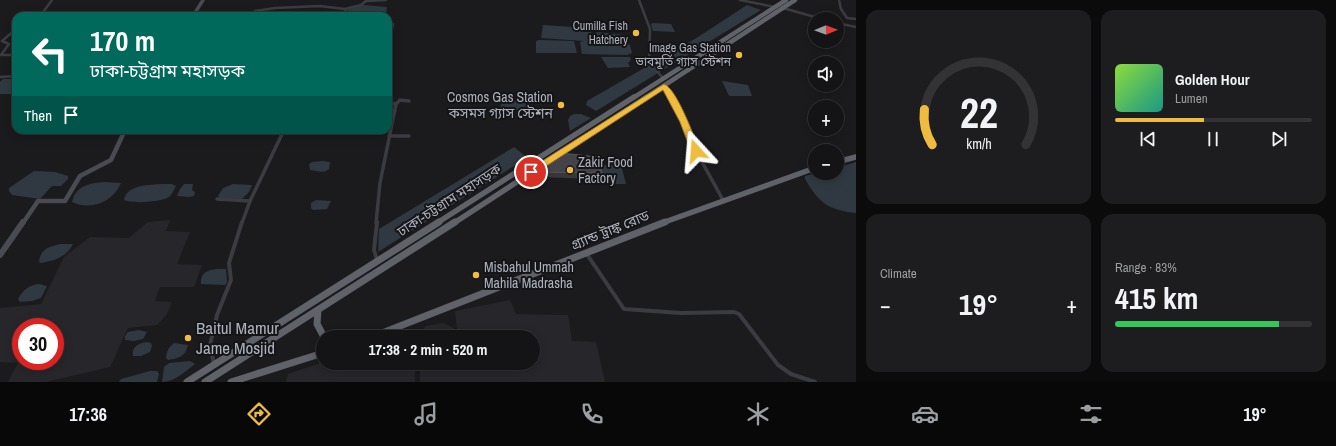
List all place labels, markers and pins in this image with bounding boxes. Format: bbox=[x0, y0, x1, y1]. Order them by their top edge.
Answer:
place label: Cumilla Fish Hatchery bbox=[573, 18, 628, 48]
marker: Cumilla Fish Hatchery bbox=[631, 28, 641, 38]
place label: Image Gas Station ভাবমূর্তি গ্যাস স্টেশন bbox=[635, 40, 732, 70]
marker: Image Gas Station ভাবমূর্তি গ্যাস স্টেশন bbox=[734, 50, 744, 60]
place label: Cosmos Gas Station কসমস গ্যাস স্টেশন bbox=[447, 88, 554, 122]
marker: Cosmos Gas Station কসমস গ্যাস স্টেশন bbox=[556, 100, 566, 110]
place label: Zakir Food Factory bbox=[578, 153, 633, 187]
pin bbox=[514, 155, 548, 189]
marker: Zakir Food Factory bbox=[565, 165, 575, 175]
place label: Misbahul Ummah Mahila Madrasha bbox=[484, 258, 574, 292]
marker: Misbahul Ummah Mahila Madrasha bbox=[471, 270, 481, 280]
place label: Baitul Mamur Jame Mosjid bbox=[196, 316, 279, 359]
marker: Baitul Mamur Jame Mosjid bbox=[183, 333, 193, 343]

